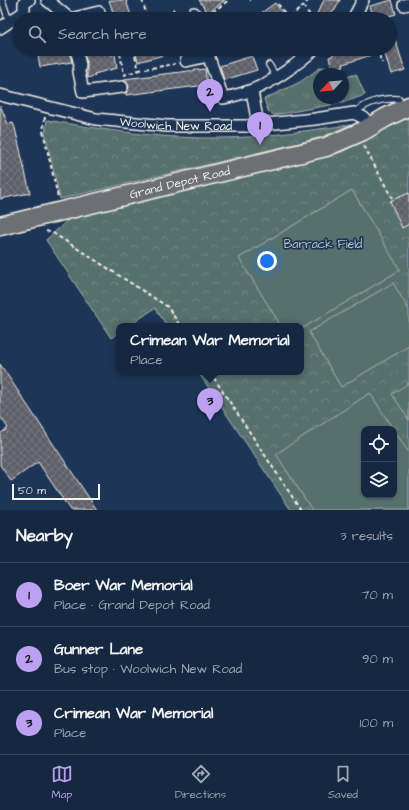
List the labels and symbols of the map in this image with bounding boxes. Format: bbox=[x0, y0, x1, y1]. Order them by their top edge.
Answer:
north arrow bbox=[313, 68, 349, 104]
pin: 2 bbox=[197, 79, 223, 112]
pin: 1 bbox=[247, 112, 273, 145]
street label: Woolwich New Road bbox=[119, 113, 232, 135]
street label: Grand Depot Road bbox=[128, 163, 232, 203]
park label: Barrack Field bbox=[284, 236, 362, 253]
your location bbox=[257, 251, 277, 271]
pin: 3 bbox=[197, 388, 223, 421]
scale bar bbox=[12, 482, 100, 501]

